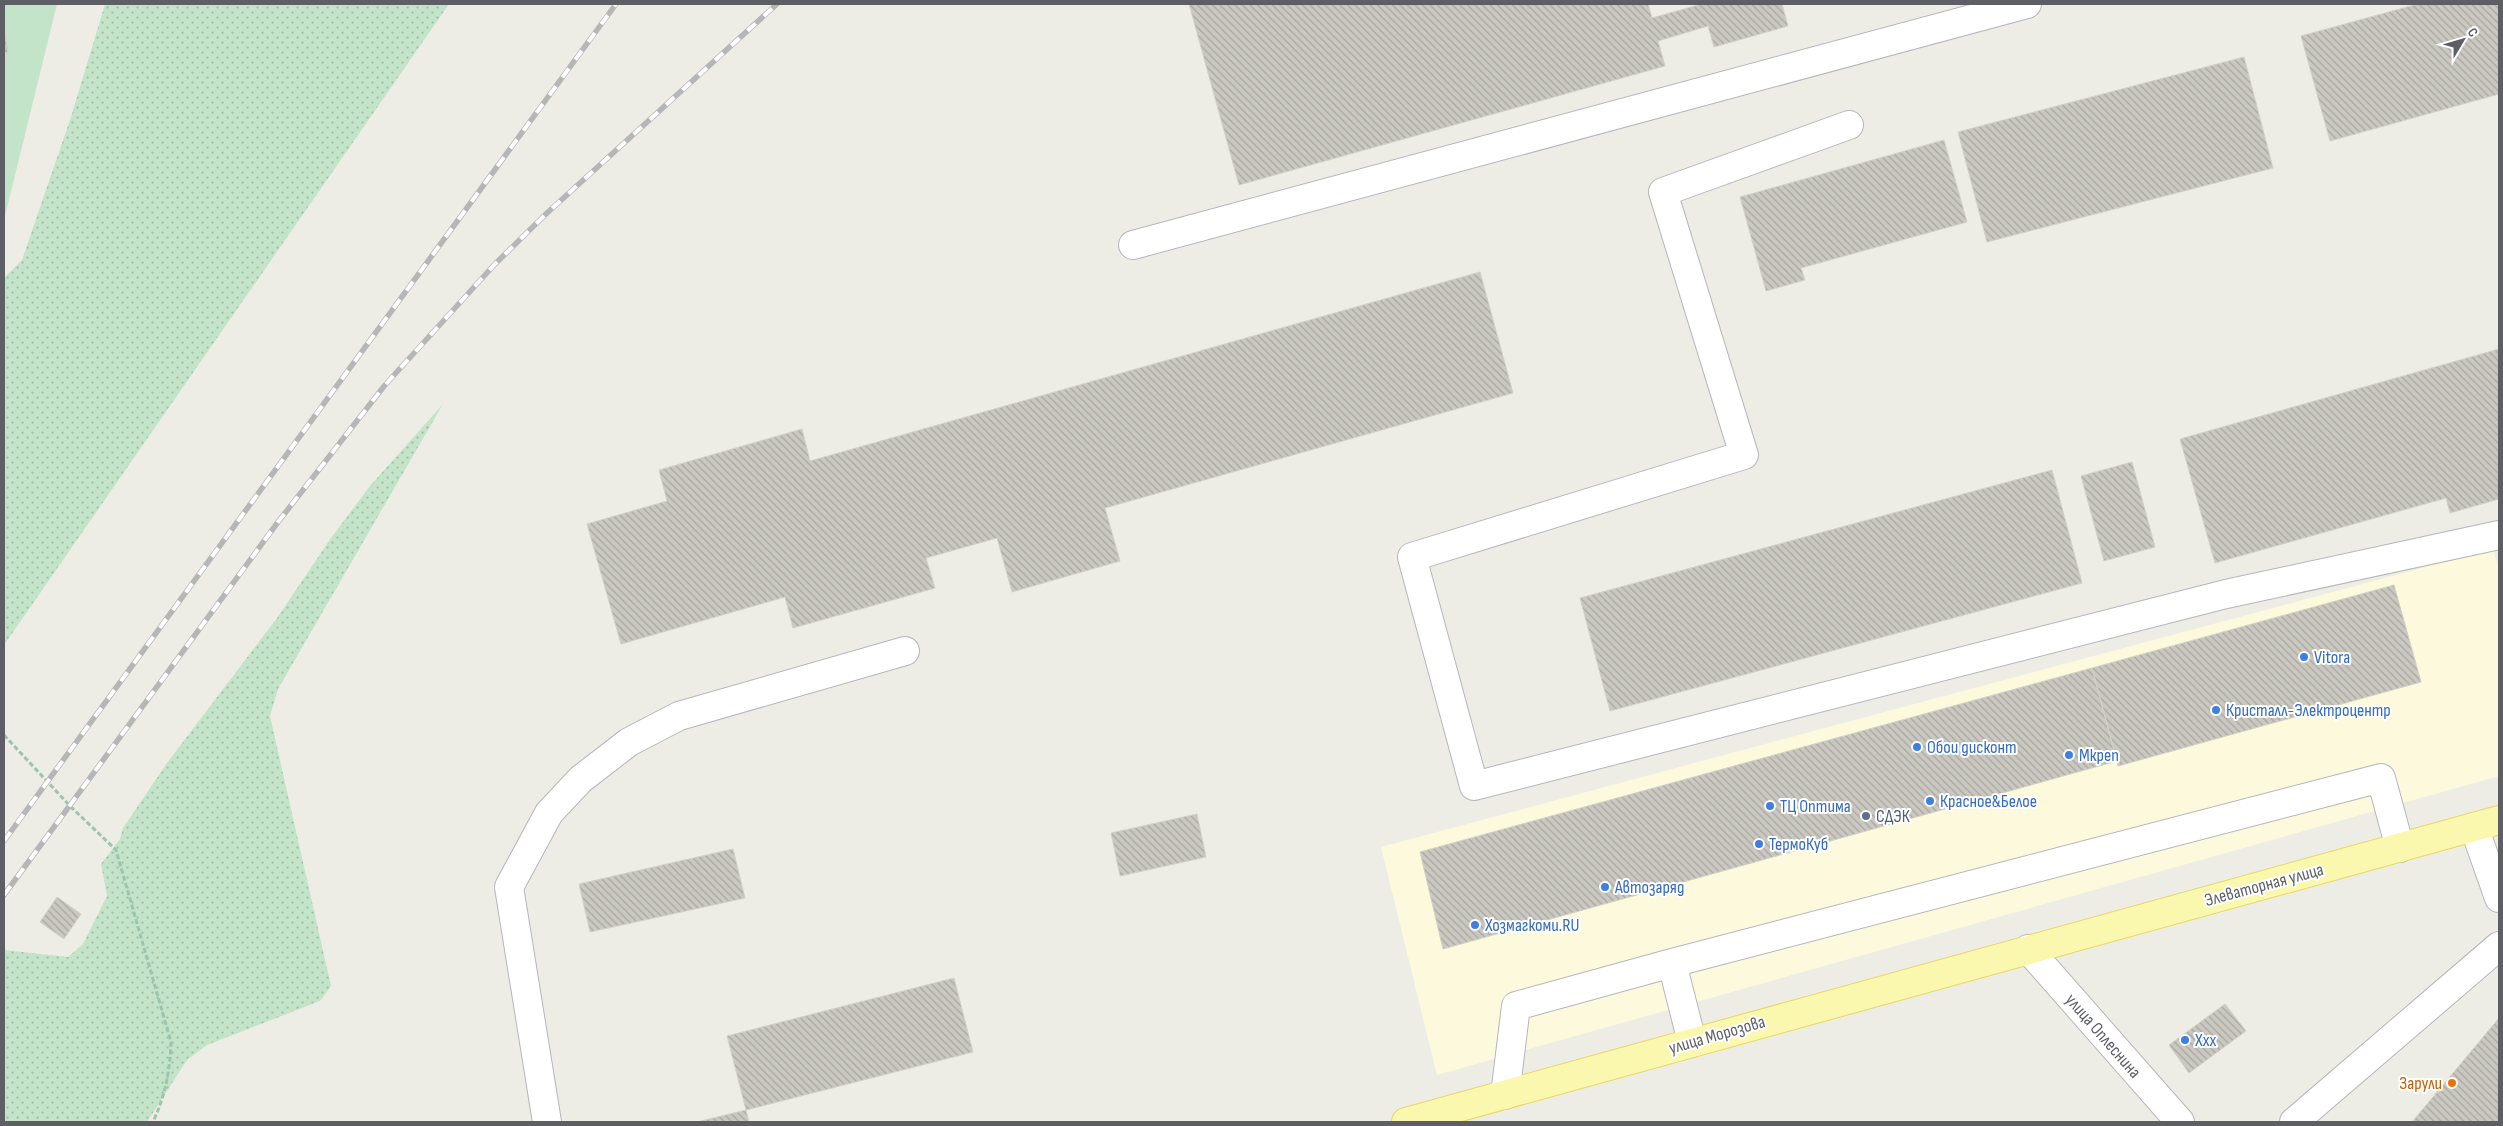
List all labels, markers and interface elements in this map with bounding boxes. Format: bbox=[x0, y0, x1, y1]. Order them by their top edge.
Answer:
north arrow bbox=[2438, 15, 2488, 65]
text: С bbox=[2464, 24, 2482, 40]
place label: Vitora bbox=[2314, 647, 2350, 668]
marker: Vitora bbox=[2298, 651, 2310, 663]
place label: Кристалл-Электроцентр bbox=[2226, 700, 2391, 721]
marker: Кристалл-Электроцентр bbox=[2210, 704, 2222, 716]
place label: Обои дисконт bbox=[1927, 737, 2017, 758]
marker: Обои дисконт bbox=[1911, 741, 1923, 753]
place label: Мкреп bbox=[2079, 745, 2119, 766]
marker: Мкреп bbox=[2063, 749, 2075, 761]
place label: Красное&Белое bbox=[1940, 791, 2037, 812]
marker: Красное&Белое bbox=[1924, 795, 1936, 807]
place label: ТЦ Оптима bbox=[1780, 796, 1851, 817]
marker: ТЦ Оптима bbox=[1764, 800, 1776, 812]
place label: СДЭК bbox=[1876, 806, 1911, 827]
marker: СДЭК bbox=[1860, 810, 1872, 822]
place label: ТермоКуб bbox=[1769, 834, 1828, 855]
marker: ТермоКуб bbox=[1753, 838, 1765, 850]
street label: Элеваторная улица bbox=[2202, 859, 2326, 911]
place label: Автозаряд bbox=[1614, 877, 1684, 898]
marker: Автозаряд bbox=[1599, 881, 1611, 893]
place label: Хозмагкоми.RU bbox=[1484, 915, 1579, 936]
marker: Хозмагкоми.RU bbox=[1469, 919, 1481, 931]
street label: улица Оплеснина bbox=[2061, 990, 2145, 1082]
street label: улица Морозова bbox=[1666, 1011, 1768, 1059]
place label: Xxx bbox=[2194, 1030, 2216, 1051]
marker: Xxx bbox=[2179, 1034, 2191, 1046]
place label: Зарули bbox=[2399, 1073, 2442, 1094]
marker: Зарули bbox=[2446, 1077, 2458, 1089]

